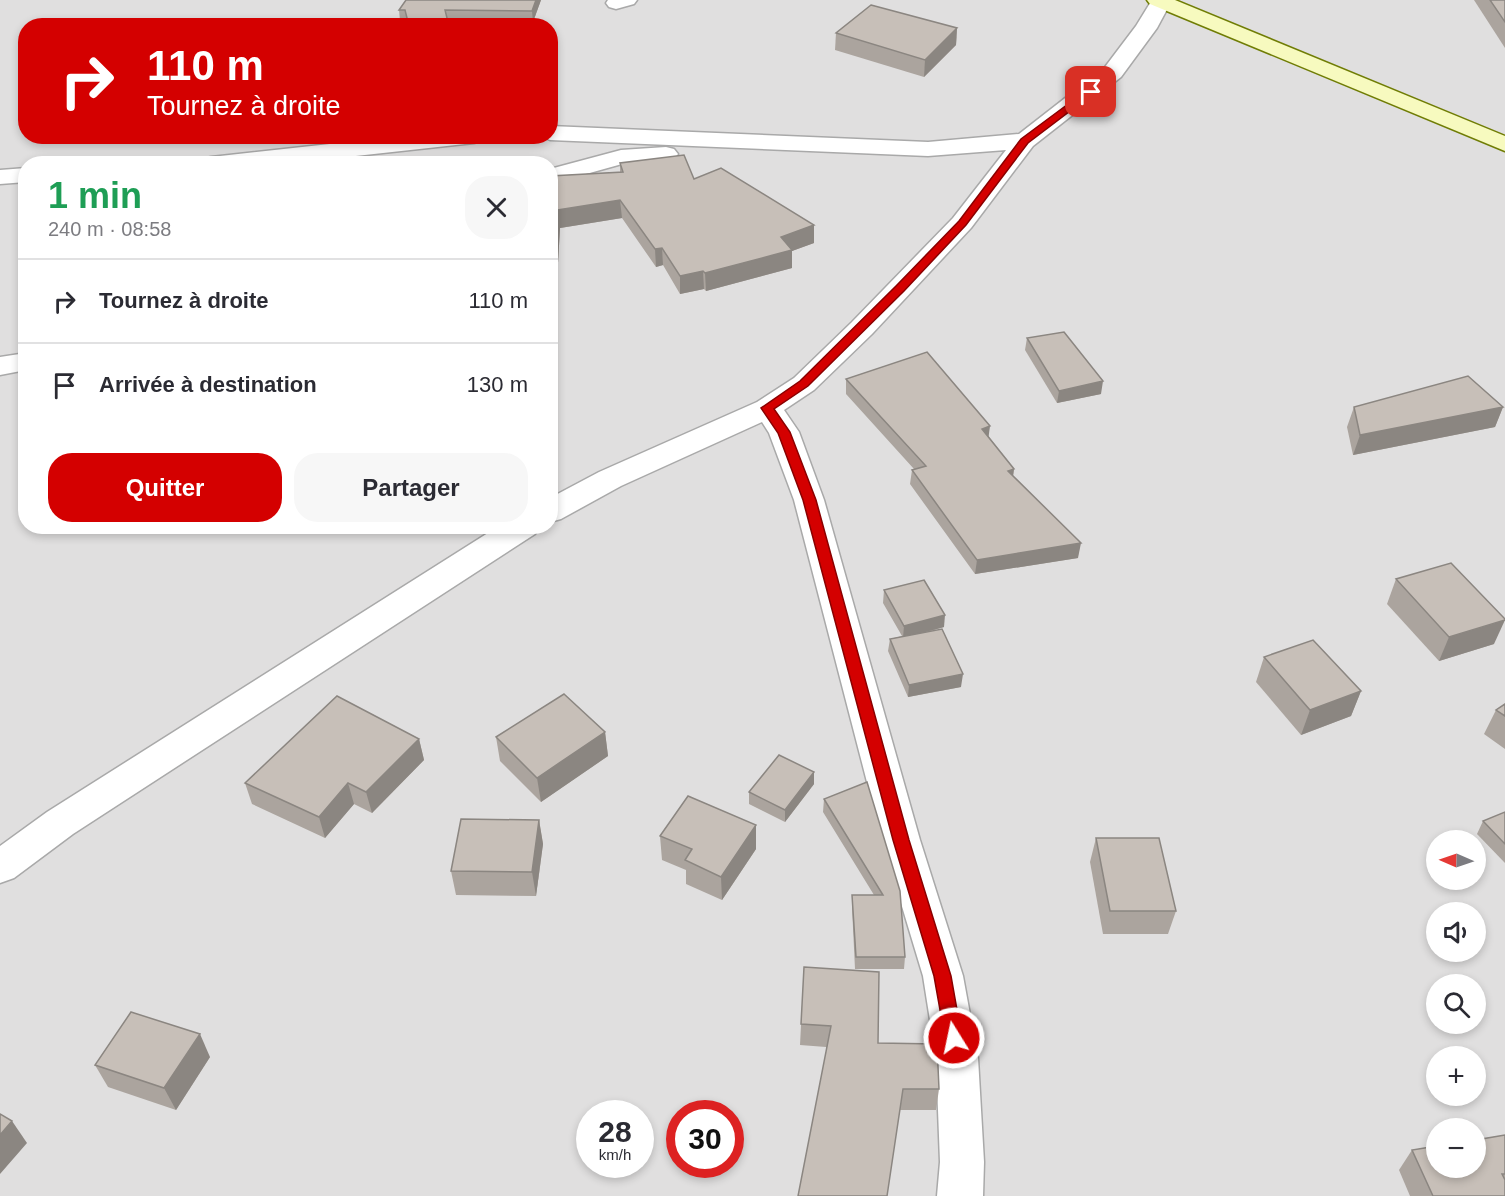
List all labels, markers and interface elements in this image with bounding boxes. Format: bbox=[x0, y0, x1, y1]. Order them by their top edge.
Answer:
icon: right bbox=[48, 42, 126, 120]
text: 110 m bbox=[147, 42, 264, 89]
pin bbox=[1065, 66, 1116, 117]
icon: arrive bbox=[1074, 75, 1107, 108]
text: Tournez à droite bbox=[147, 91, 341, 121]
text: 1 min bbox=[48, 175, 142, 216]
button: close bbox=[465, 176, 528, 239]
text: 240 m · 08:58 bbox=[48, 218, 171, 240]
icon: right bbox=[48, 285, 81, 318]
text: Tournez à droite bbox=[99, 288, 269, 313]
text: 110 m bbox=[468, 288, 528, 313]
icon: arrive bbox=[48, 369, 81, 402]
text: Arrivée à destination bbox=[99, 372, 317, 397]
text: 130 m bbox=[467, 372, 528, 397]
button: Quitter bbox=[48, 453, 282, 522]
button: Partager bbox=[294, 453, 528, 522]
north arrow bbox=[1426, 830, 1486, 890]
map controls bbox=[1426, 830, 1486, 1178]
button: sound bbox=[1426, 902, 1486, 962]
button: search bbox=[1426, 974, 1486, 1034]
position arrow bbox=[922, 1006, 986, 1070]
button: + bbox=[1426, 1046, 1486, 1106]
speed limit sign: 30 bbox=[666, 1100, 744, 1178]
text: 28 bbox=[598, 1115, 632, 1148]
button: − bbox=[1426, 1118, 1486, 1178]
text: km/h bbox=[599, 1146, 631, 1163]

